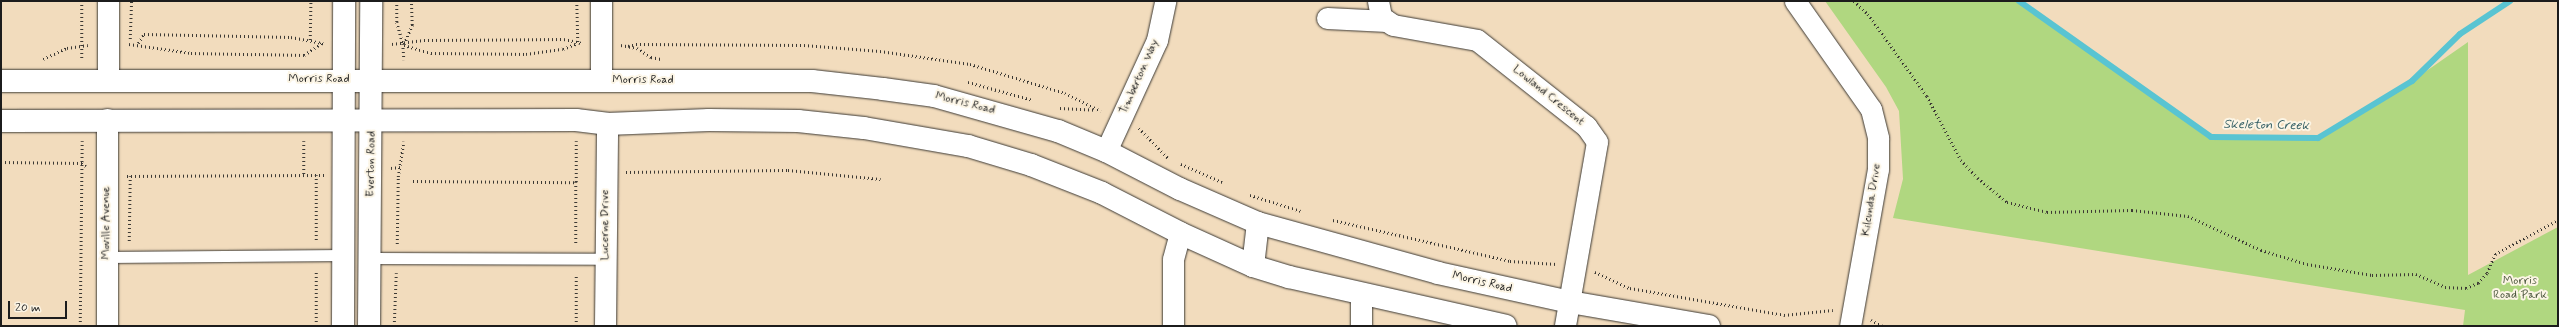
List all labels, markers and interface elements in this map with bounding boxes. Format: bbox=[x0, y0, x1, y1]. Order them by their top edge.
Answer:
street label: Timberton Way bbox=[1117, 37, 1163, 117]
street label: Lowland Crescent bbox=[1509, 62, 1587, 130]
street label: Morris Road bbox=[288, 73, 350, 87]
street label: Morris Road bbox=[612, 74, 674, 88]
street label: Morris Road bbox=[933, 90, 997, 118]
water label: Skeleton Creek bbox=[2223, 117, 2309, 135]
street label: Everton Road bbox=[364, 131, 380, 197]
street label: Kilcunda Drive bbox=[1859, 163, 1885, 237]
street label: Moville Avenue bbox=[100, 185, 114, 261]
street label: Lucerne Drive bbox=[599, 190, 613, 260]
street label: Morris Road bbox=[1450, 269, 1514, 297]
park label: Morris Road Park bbox=[2494, 275, 2546, 303]
scale bar bbox=[10, 293, 69, 319]
text: 20 m bbox=[15, 300, 41, 316]

